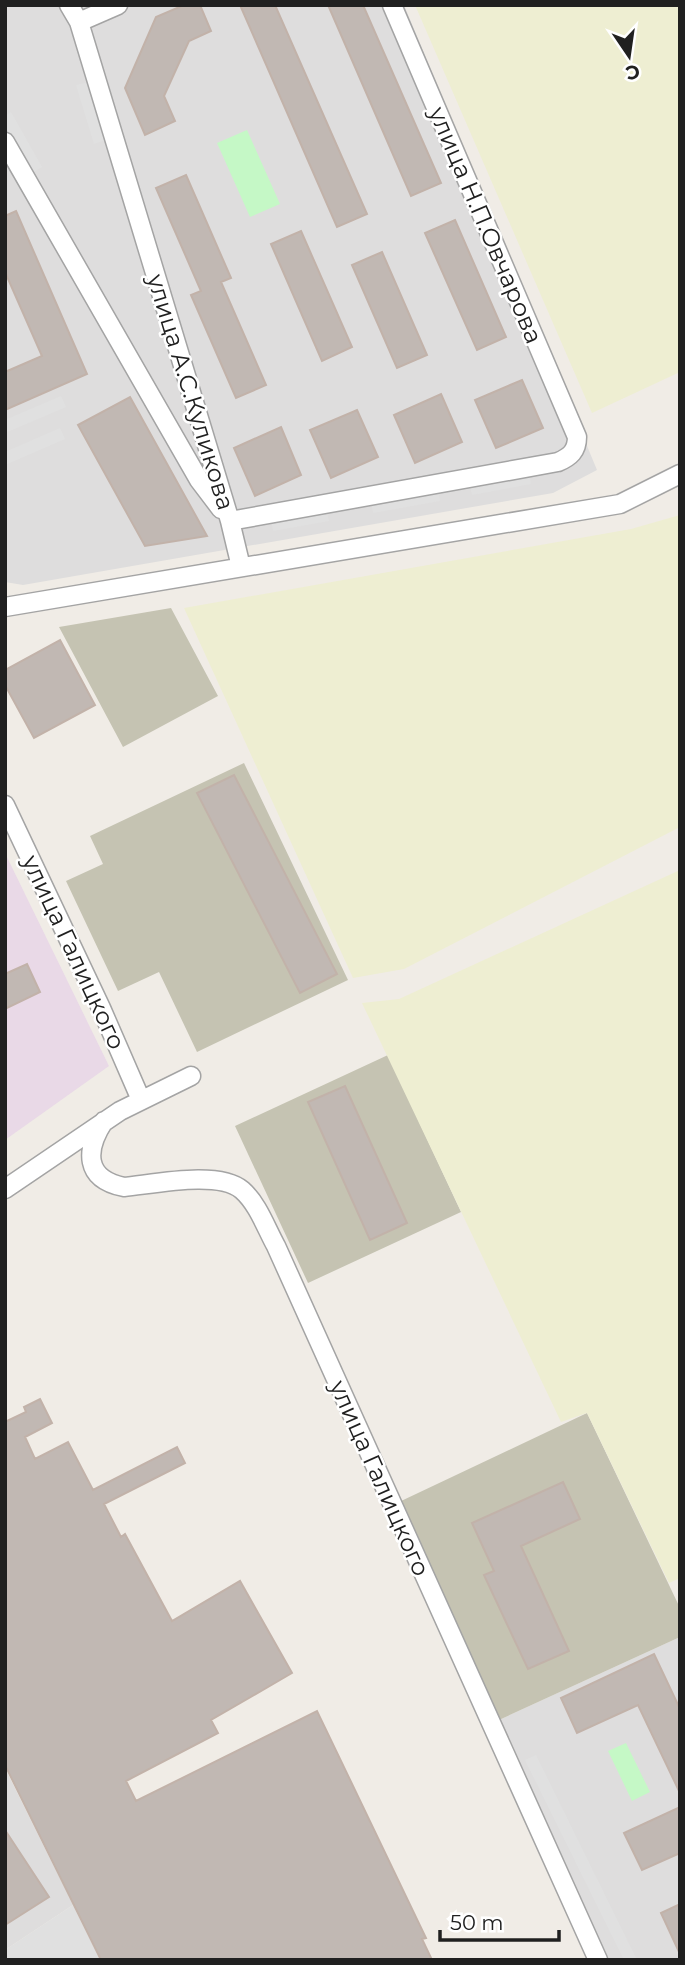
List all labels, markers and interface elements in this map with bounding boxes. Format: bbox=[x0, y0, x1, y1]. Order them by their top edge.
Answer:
north arrow bbox=[594, 21, 664, 91]
text: С bbox=[623, 59, 642, 85]
street label: улица Н.П.Овчарова bbox=[423, 101, 549, 348]
street label: улица А.С.Куликова bbox=[141, 270, 241, 514]
street label: улица Галицкого bbox=[16, 849, 132, 1054]
street label: улица Галицкого bbox=[323, 1375, 436, 1580]
scale bar bbox=[440, 1898, 559, 1942]
text: 50 m bbox=[450, 1910, 504, 1935]

